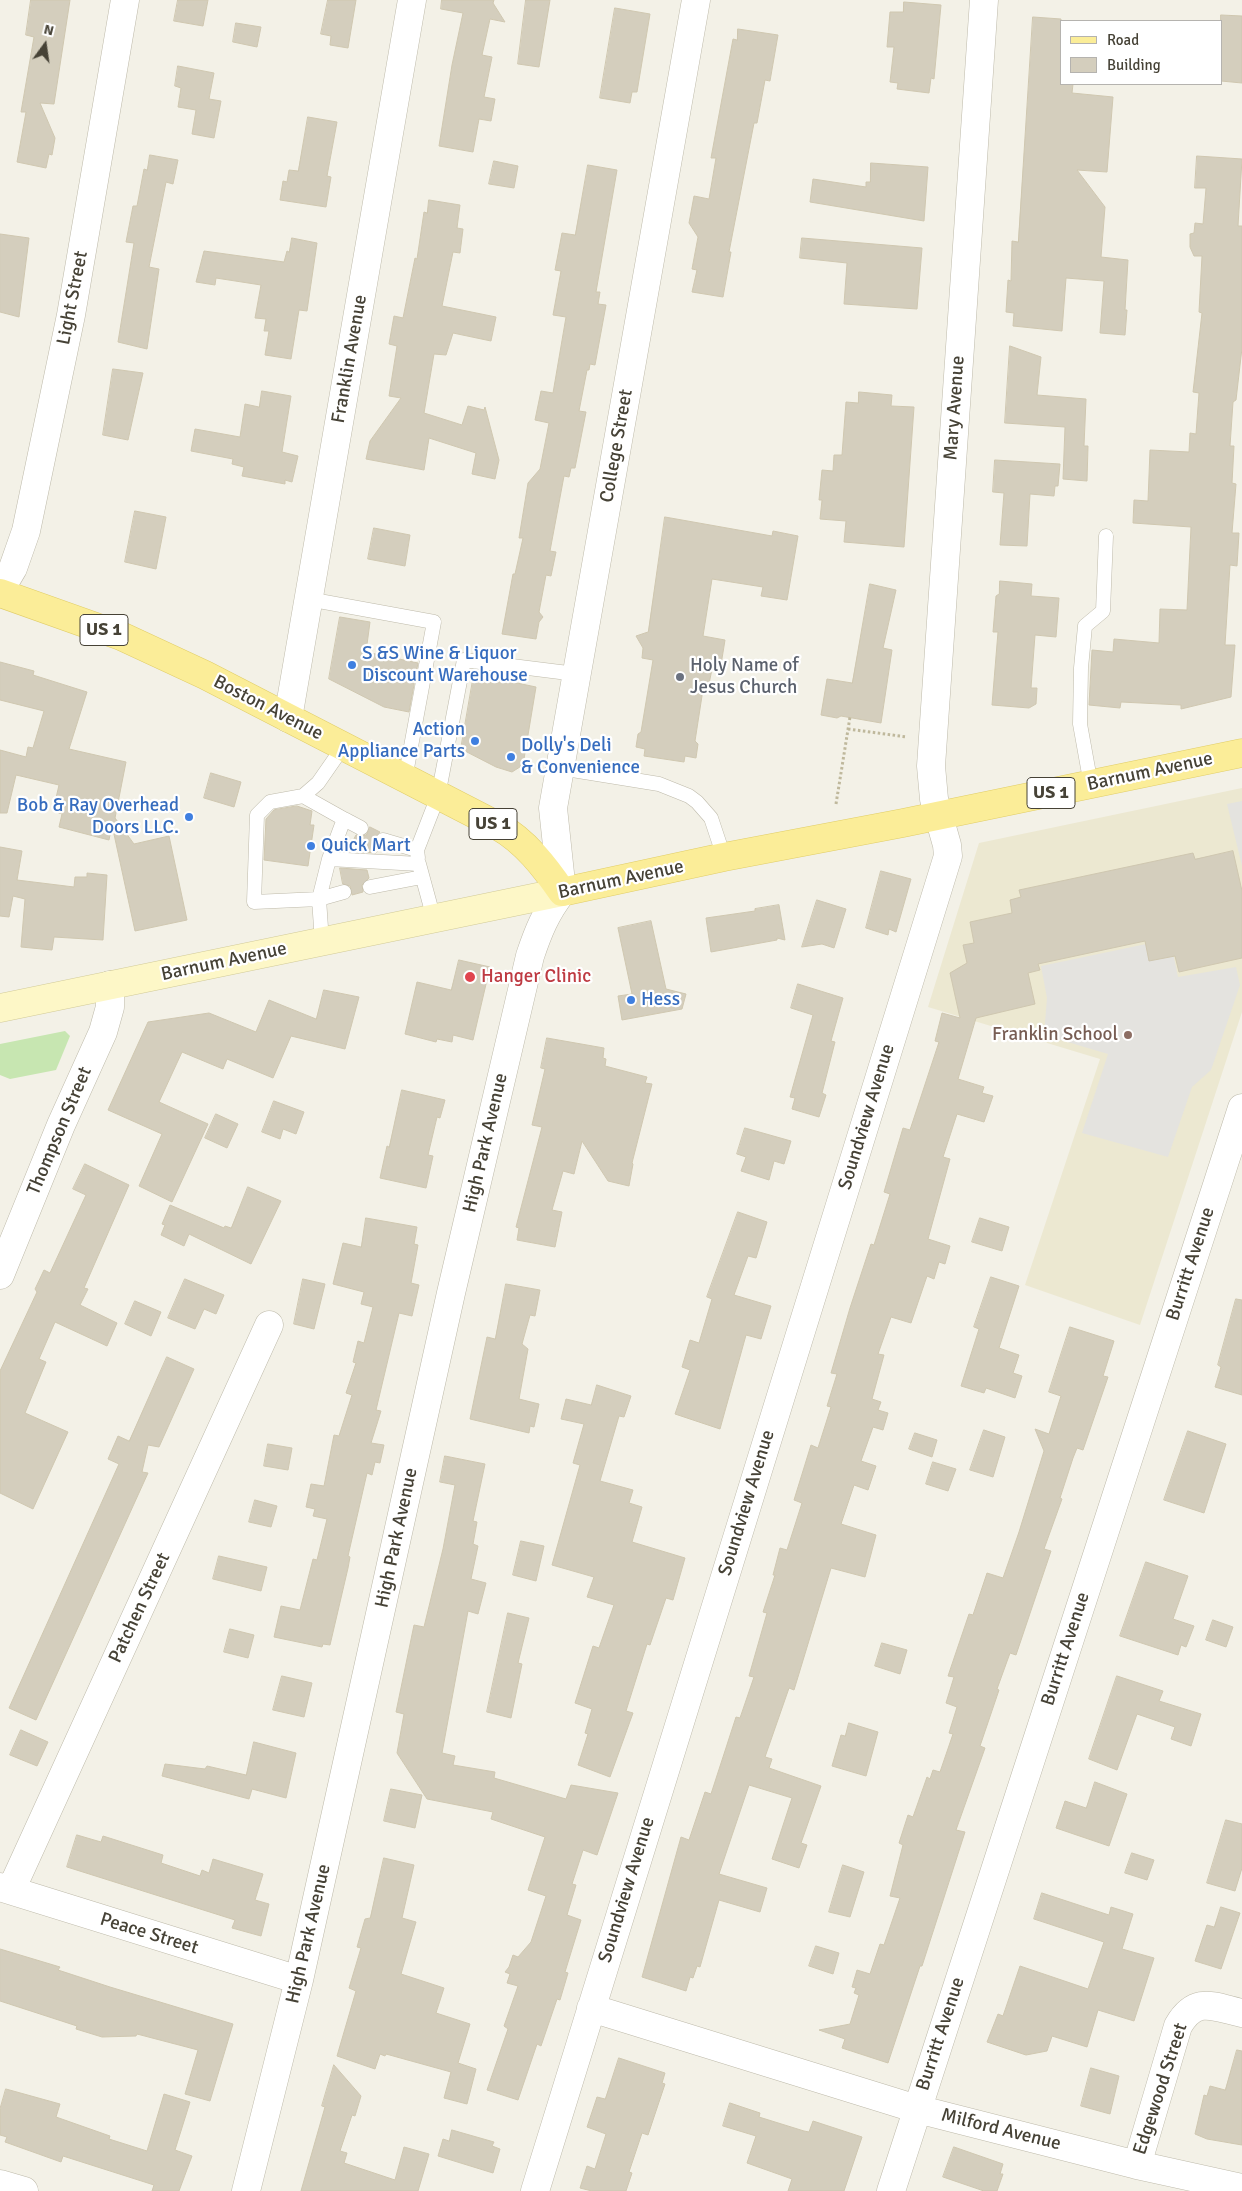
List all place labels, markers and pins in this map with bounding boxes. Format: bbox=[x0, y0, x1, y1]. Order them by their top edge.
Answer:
place label: S &S Wine & Liquor Discount Warehouse bbox=[362, 643, 528, 687]
place label: Holy Name of Jesus Church bbox=[690, 655, 799, 699]
marker: S &S Wine & Liquor Discount Warehouse bbox=[346, 659, 358, 671]
marker: Holy Name of Jesus Church bbox=[674, 671, 686, 683]
place label: Action Appliance Parts bbox=[338, 719, 465, 763]
marker: Action Appliance Parts bbox=[469, 735, 481, 747]
place label: Dolly's Deli & Convenience bbox=[521, 735, 640, 779]
marker: Dolly's Deli & Convenience bbox=[505, 751, 517, 763]
place label: Bob & Ray Overhead Doors LLC. bbox=[17, 795, 179, 839]
marker: Bob & Ray Overhead Doors LLC. bbox=[183, 811, 195, 823]
place label: Quick Mart bbox=[321, 835, 411, 857]
marker: Quick Mart bbox=[305, 840, 317, 852]
place label: Hanger Clinic bbox=[481, 966, 591, 988]
marker: Hanger Clinic bbox=[463, 970, 477, 984]
place label: Hess bbox=[641, 989, 680, 1011]
marker: Hess bbox=[625, 994, 637, 1006]
place label: Franklin School bbox=[992, 1024, 1118, 1046]
marker: Franklin School bbox=[1122, 1029, 1134, 1041]

